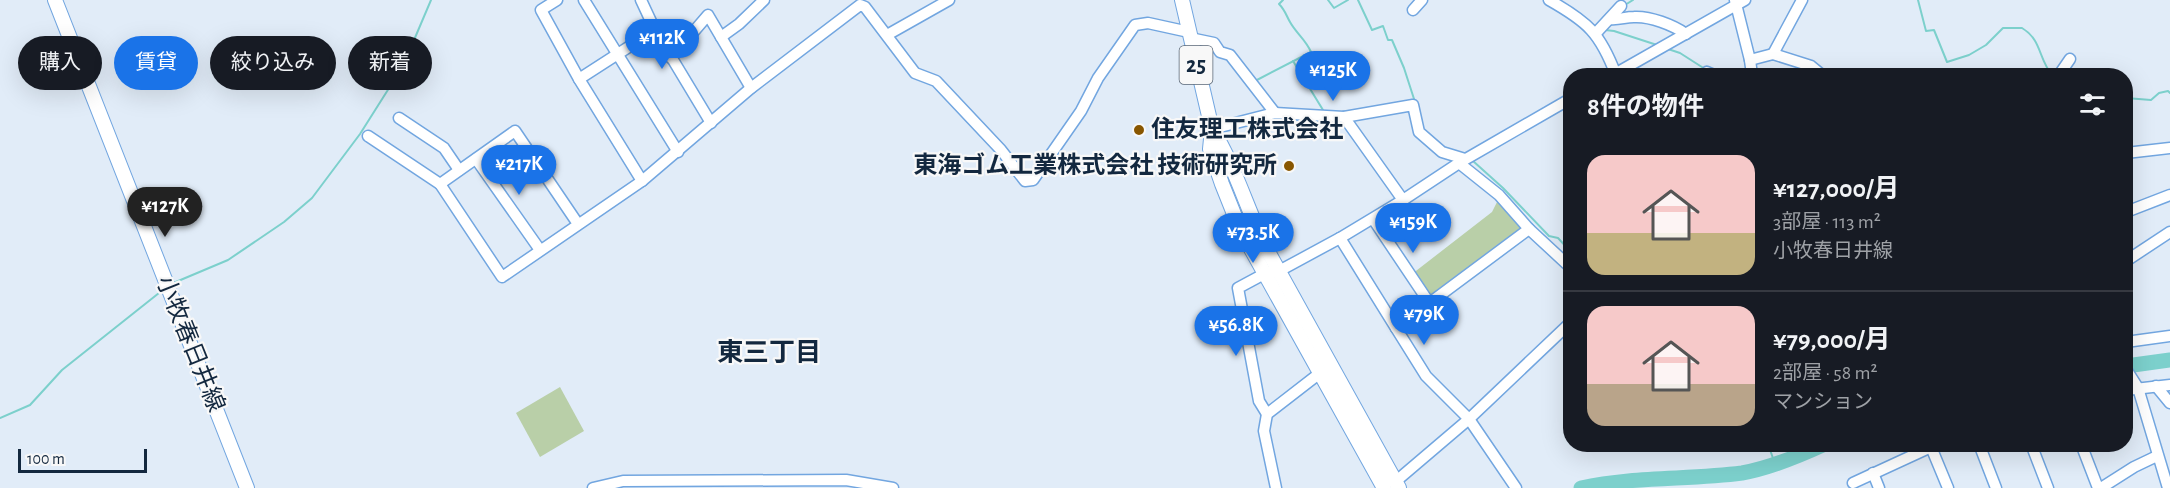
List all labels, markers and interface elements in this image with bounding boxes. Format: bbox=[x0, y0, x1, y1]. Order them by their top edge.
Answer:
pin: ¥112K bbox=[620, 19, 704, 70]
text: ¥112K bbox=[639, 28, 685, 48]
chip: 購入 bbox=[18, 36, 102, 90]
chip: 賃貸 bbox=[114, 36, 198, 90]
chip: 絞り込み bbox=[210, 36, 336, 90]
chip: 新着 bbox=[348, 36, 432, 90]
road number: 25 bbox=[1180, 46, 1212, 84]
pin: ¥125K bbox=[1291, 51, 1375, 102]
text: ¥125K bbox=[1309, 60, 1357, 80]
icon: filters bbox=[2076, 88, 2109, 121]
text: 8件の物件 bbox=[1587, 94, 1704, 120]
place label: 住友理工株式会社 bbox=[1151, 116, 1343, 142]
marker: 住友理工株式会社 bbox=[1132, 123, 1146, 137]
pin: ¥217K bbox=[477, 145, 561, 196]
place label: 東海ゴム工業株式会社 技術研究所 bbox=[913, 152, 1277, 178]
text: ¥217K bbox=[495, 154, 543, 174]
marker: 東海ゴム工業株式会社 技術研究所 bbox=[1282, 159, 1296, 173]
text: ¥127,000/月 bbox=[1773, 176, 1900, 202]
icon: home bbox=[1635, 179, 1707, 251]
pin: ¥127K bbox=[123, 187, 207, 238]
text: ¥127K bbox=[141, 196, 189, 216]
pin: ¥159K bbox=[1371, 203, 1455, 254]
text: ¥159K bbox=[1389, 212, 1437, 232]
text: 3部屋 · 113 m² bbox=[1773, 212, 1881, 232]
pin: ¥73.5K bbox=[1204, 213, 1302, 264]
text: ¥73.5K bbox=[1227, 222, 1279, 242]
text: 小牧春日井線 bbox=[1773, 241, 1893, 261]
street label: 小牧春日井線 bbox=[152, 272, 230, 415]
pin: ¥79K bbox=[1388, 295, 1460, 346]
text: ¥79K bbox=[1404, 304, 1444, 324]
pin: ¥56.8K bbox=[1187, 306, 1285, 357]
text: ¥56.8K bbox=[1209, 315, 1263, 335]
text: ¥79,000/月 bbox=[1773, 327, 1890, 353]
icon: home bbox=[1635, 330, 1707, 402]
district label: 東三丁目 bbox=[717, 338, 821, 366]
text: 2部屋 · 58 m² bbox=[1773, 363, 1877, 383]
text: マンション bbox=[1773, 392, 1873, 412]
scale bar bbox=[18, 446, 147, 474]
text: 100 m bbox=[27, 451, 65, 467]

